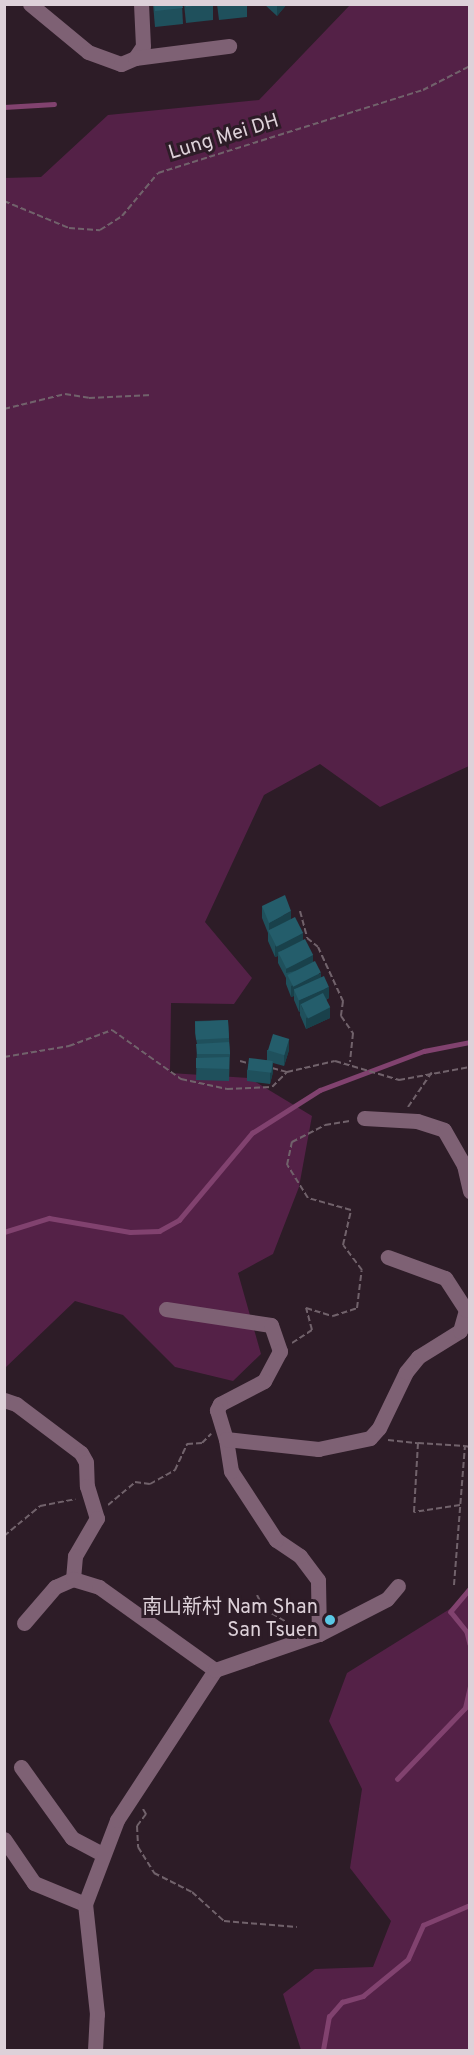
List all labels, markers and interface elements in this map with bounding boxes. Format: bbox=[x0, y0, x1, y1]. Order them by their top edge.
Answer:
street label: Lung Mei DH bbox=[166, 110, 282, 166]
place label: 南山新村 Nam Shan San Tsuen bbox=[142, 1596, 318, 1643]
marker: 南山新村 Nam Shan San Tsuen bbox=[323, 1613, 337, 1627]

